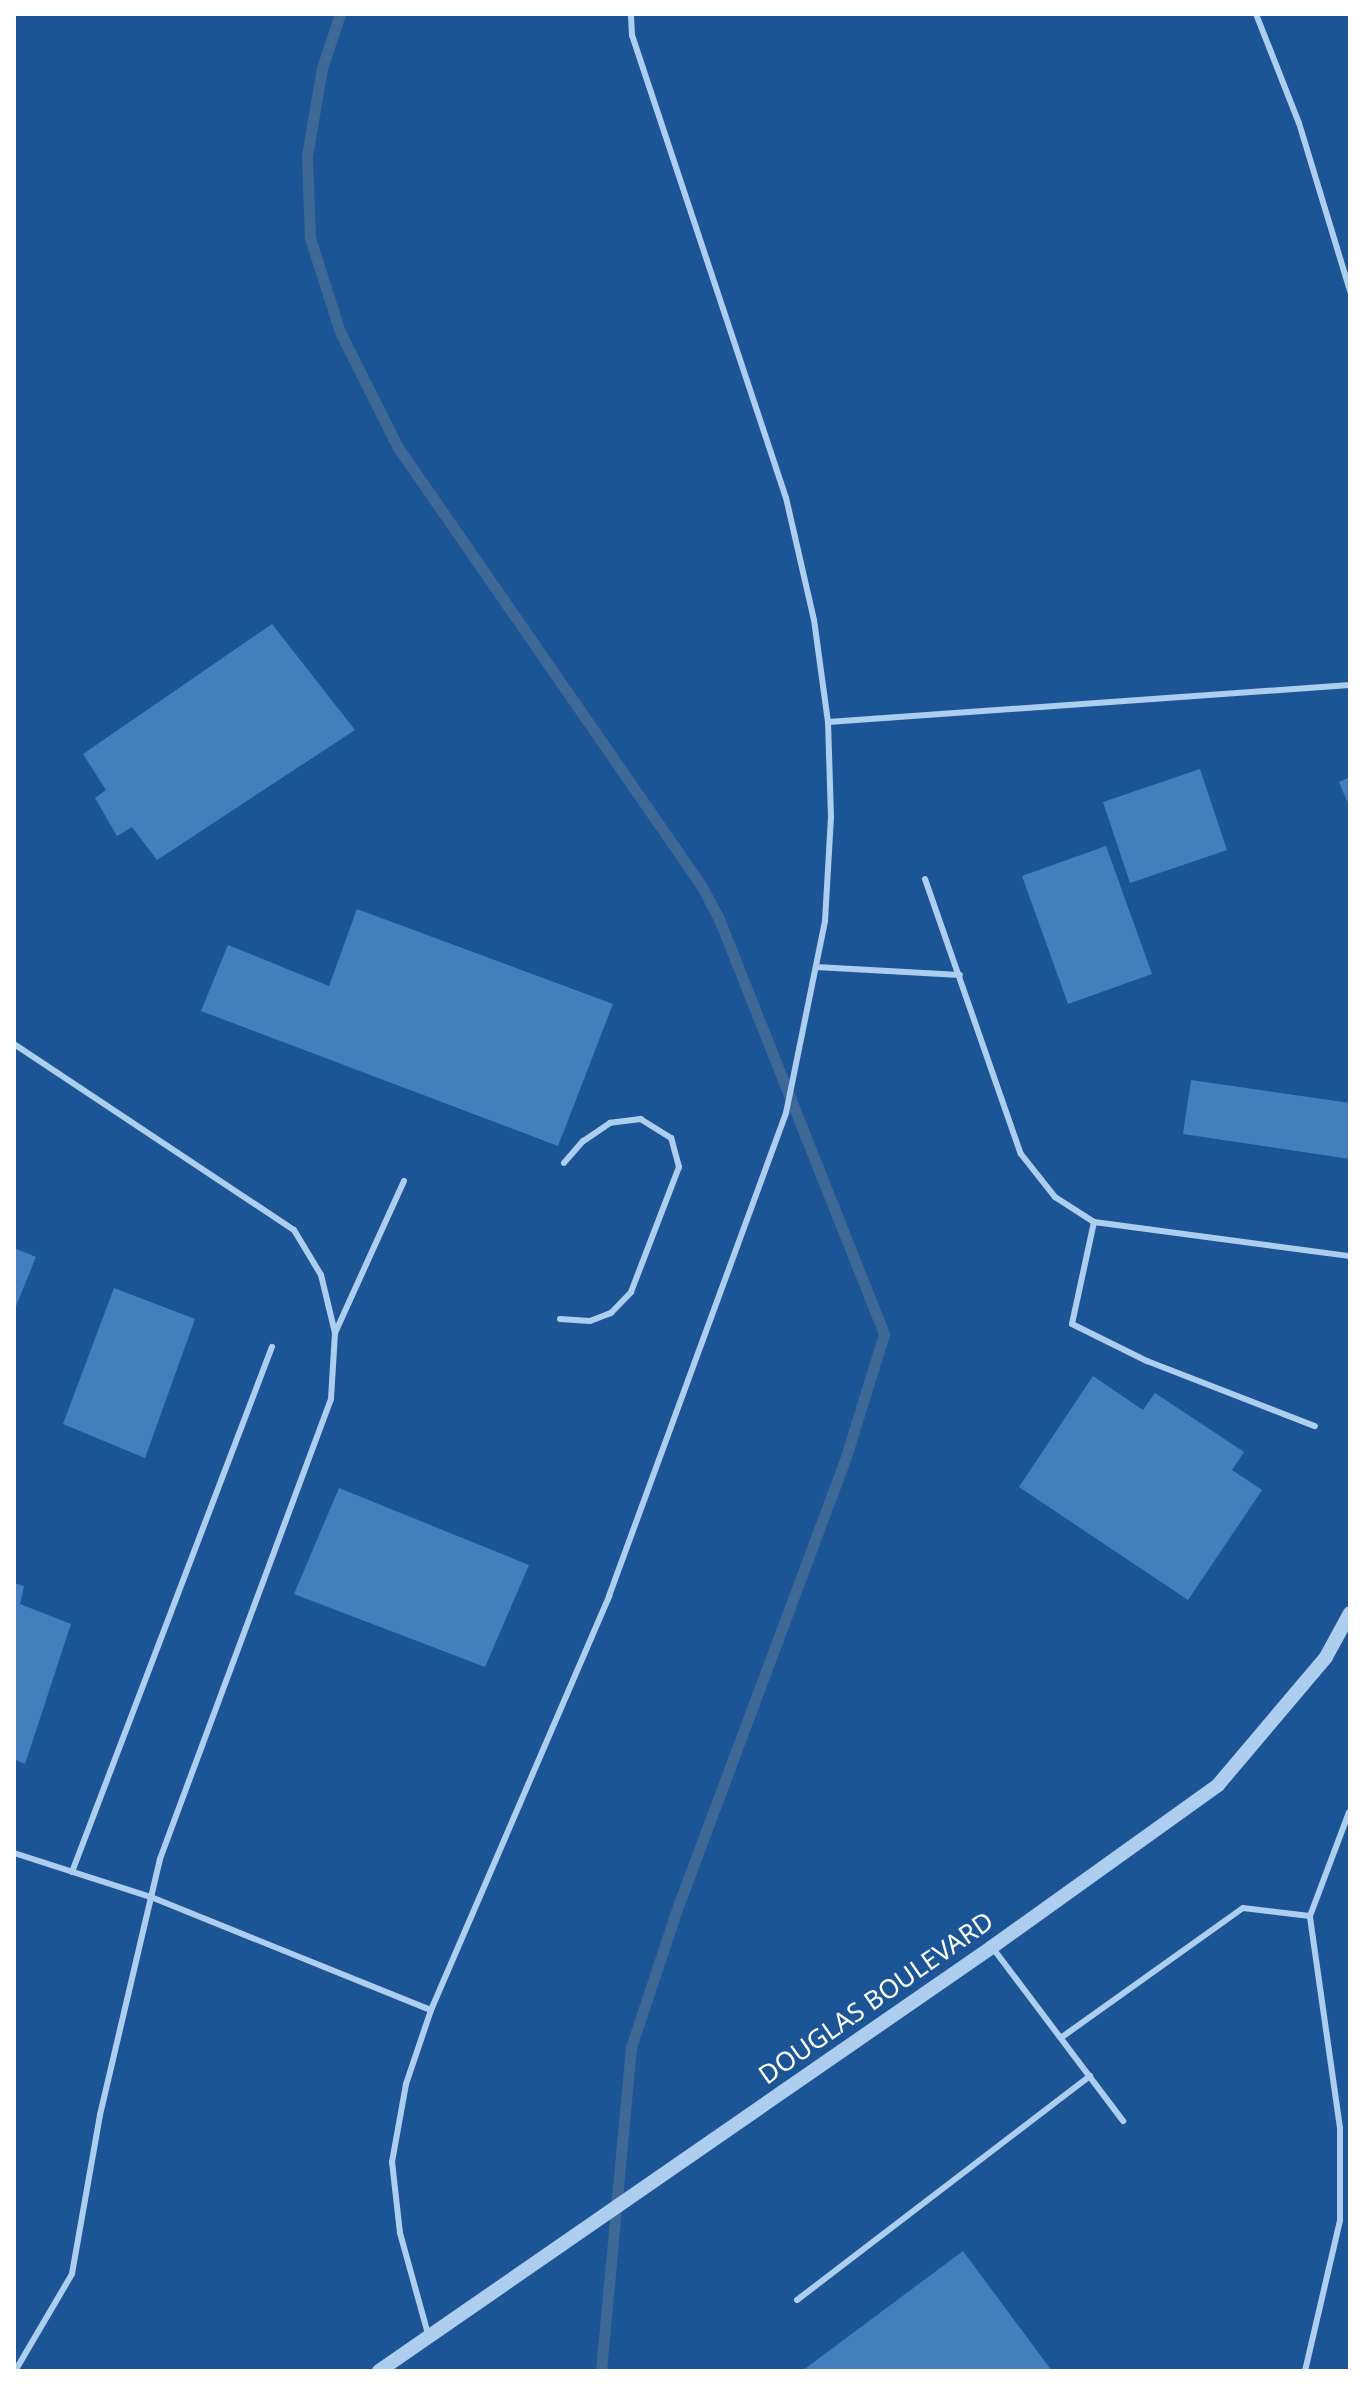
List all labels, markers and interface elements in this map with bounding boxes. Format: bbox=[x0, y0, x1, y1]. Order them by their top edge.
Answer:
street label: DOUGLAS BOULEVARD bbox=[753, 1905, 999, 2091]

